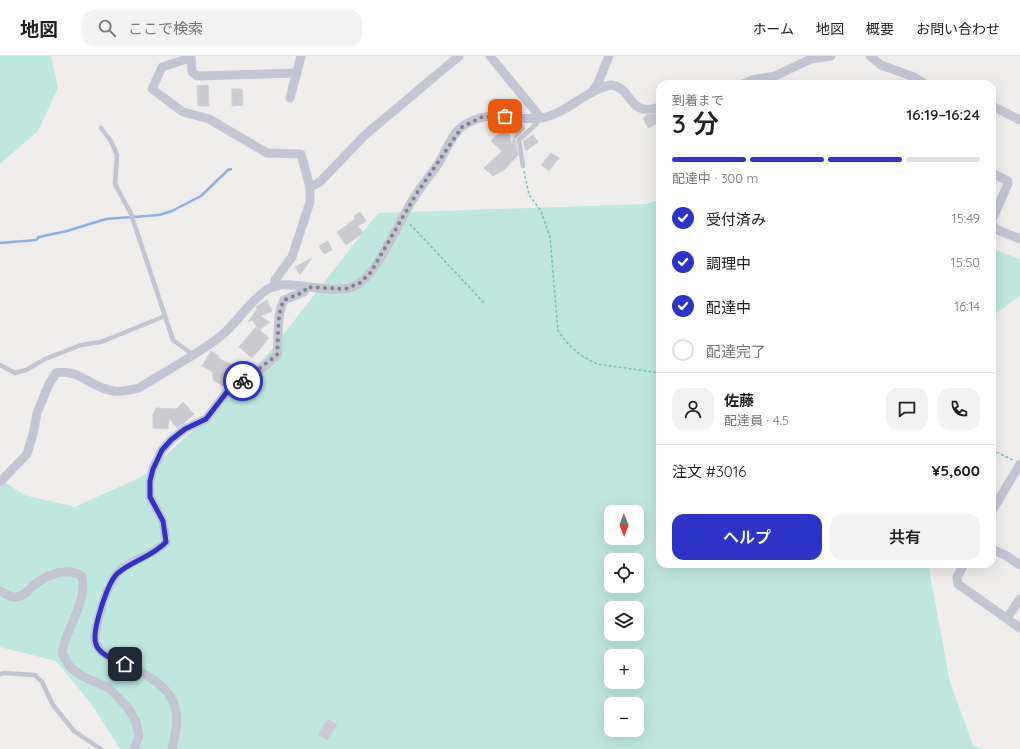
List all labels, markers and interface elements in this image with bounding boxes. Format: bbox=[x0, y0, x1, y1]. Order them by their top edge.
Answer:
search box bbox=[82, 10, 362, 46]
text: 地図 bbox=[20, 17, 58, 41]
icon: search bbox=[96, 17, 118, 39]
text: ここで検索 bbox=[128, 19, 203, 38]
text: ホーム bbox=[752, 20, 794, 38]
text: 地図 bbox=[816, 20, 844, 38]
text: 概要 bbox=[866, 20, 894, 38]
text: お問い合わせ bbox=[916, 20, 1000, 38]
text: 到着まで bbox=[672, 92, 724, 108]
pin bbox=[488, 99, 522, 133]
icon: bag bbox=[494, 105, 516, 127]
text: 16:19–16:24 bbox=[907, 105, 980, 124]
text: 3 分 bbox=[672, 107, 719, 140]
text: 配達中 · 300 m bbox=[672, 170, 758, 186]
icon: check bbox=[672, 207, 694, 229]
text: 受付済み bbox=[706, 210, 766, 229]
text: 15:49 bbox=[952, 210, 980, 226]
icon: check bbox=[672, 251, 694, 273]
text: 調理中 bbox=[706, 254, 751, 273]
text: 15:50 bbox=[951, 254, 980, 270]
icon: check bbox=[672, 295, 694, 317]
text: 配達中 bbox=[706, 298, 751, 317]
text: 16:14 bbox=[954, 298, 980, 314]
text: 配達完了 bbox=[706, 342, 766, 361]
courier bbox=[223, 361, 263, 401]
icon: bike bbox=[232, 370, 254, 392]
button: person bbox=[672, 388, 714, 430]
button: chat bbox=[886, 388, 928, 430]
button: phone bbox=[938, 388, 980, 430]
text: 佐藤 bbox=[724, 391, 754, 410]
text: 配達員 · 4.5 bbox=[724, 412, 789, 428]
text: ¥5,600 bbox=[932, 461, 980, 480]
text: 注文 #3016 bbox=[672, 462, 746, 481]
north arrow bbox=[604, 505, 644, 545]
map controls bbox=[604, 505, 644, 737]
button: ヘルプ bbox=[672, 514, 822, 560]
button: 共有 bbox=[830, 514, 980, 560]
button: locate bbox=[604, 553, 644, 593]
button: layers bbox=[604, 601, 644, 641]
pin bbox=[108, 647, 142, 681]
button: + bbox=[604, 649, 644, 689]
icon: home bbox=[114, 653, 136, 675]
button: − bbox=[604, 697, 644, 737]

